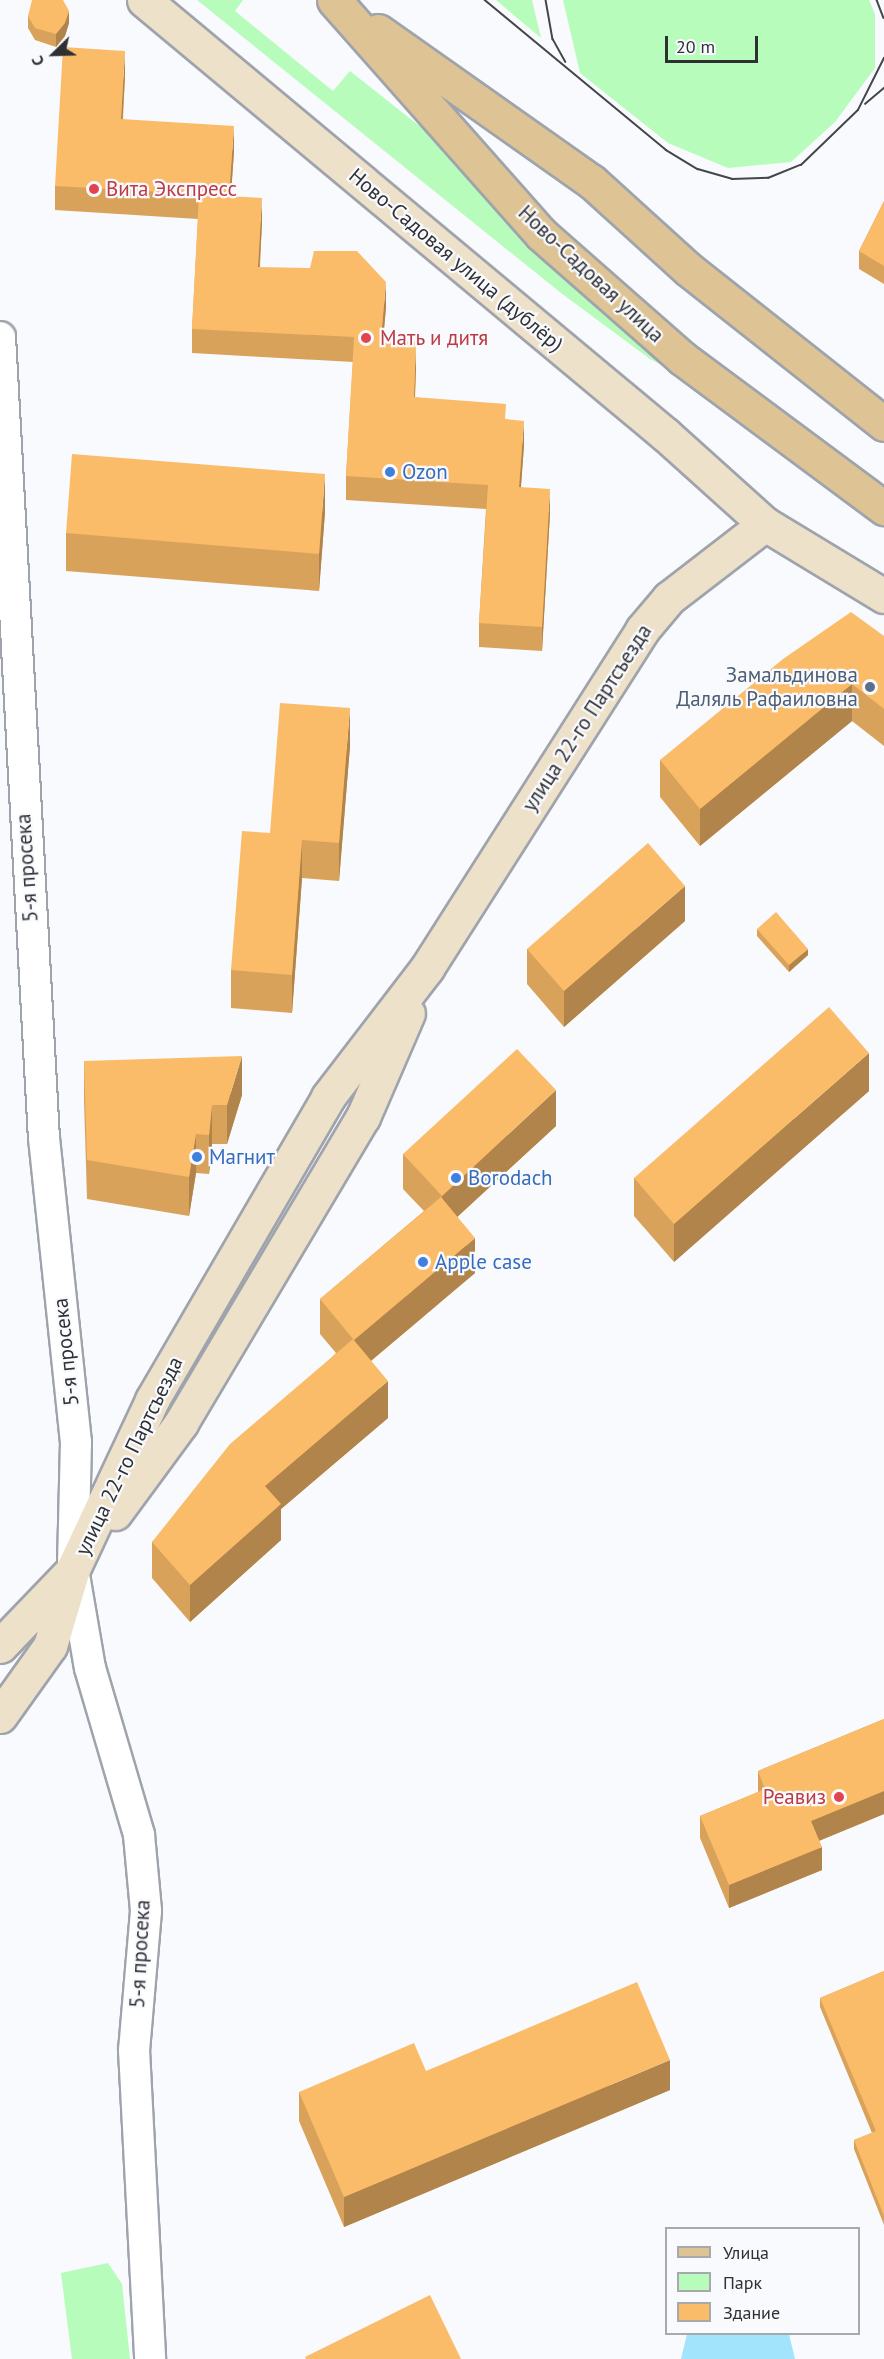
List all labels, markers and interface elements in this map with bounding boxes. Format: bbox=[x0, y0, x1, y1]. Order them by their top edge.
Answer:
north arrow bbox=[24, 24, 84, 84]
scale bar bbox=[668, 24, 761, 62]
text: 20 m bbox=[676, 35, 715, 58]
text: С bbox=[26, 53, 48, 69]
street label: Ново-Садовая улица (дублёр) bbox=[344, 163, 568, 357]
place label: Вита Экспресс bbox=[106, 176, 237, 202]
marker: Вита Экспресс bbox=[87, 182, 101, 196]
street label: Ново-Садовая улица bbox=[513, 200, 669, 348]
place label: Мать и дитя bbox=[380, 325, 489, 351]
marker: Мать и дитя bbox=[357, 329, 375, 347]
place label: Ozon bbox=[402, 459, 448, 485]
marker: Ozon bbox=[383, 465, 397, 479]
street label: улица 22-го Партсъезда bbox=[517, 620, 657, 816]
place label: Замальдинова Даляль Рафаиловна bbox=[675, 662, 858, 712]
marker: Замальдинова Даляль Рафаиловна bbox=[863, 680, 877, 694]
street label: 5-я просека bbox=[11, 813, 43, 923]
place label: Магнит bbox=[209, 1144, 275, 1170]
marker: Магнит bbox=[190, 1150, 204, 1164]
place label: Borodach bbox=[468, 1165, 553, 1191]
marker: Borodach bbox=[449, 1171, 463, 1185]
place label: Apple case bbox=[435, 1249, 532, 1275]
marker: Apple case bbox=[416, 1255, 430, 1269]
street label: 5-я просека bbox=[48, 1297, 84, 1407]
street label: улица 22-го Партсъезда bbox=[70, 1352, 188, 1560]
place label: Реавиз bbox=[763, 1784, 826, 1810]
marker: Реавиз bbox=[830, 1788, 848, 1806]
street label: 5-я просека bbox=[125, 1899, 155, 2009]
legend bbox=[665, 2227, 860, 2335]
text: Улица bbox=[723, 2241, 769, 2264]
text: Парк bbox=[723, 2271, 762, 2294]
text: Здание bbox=[723, 2301, 780, 2324]

